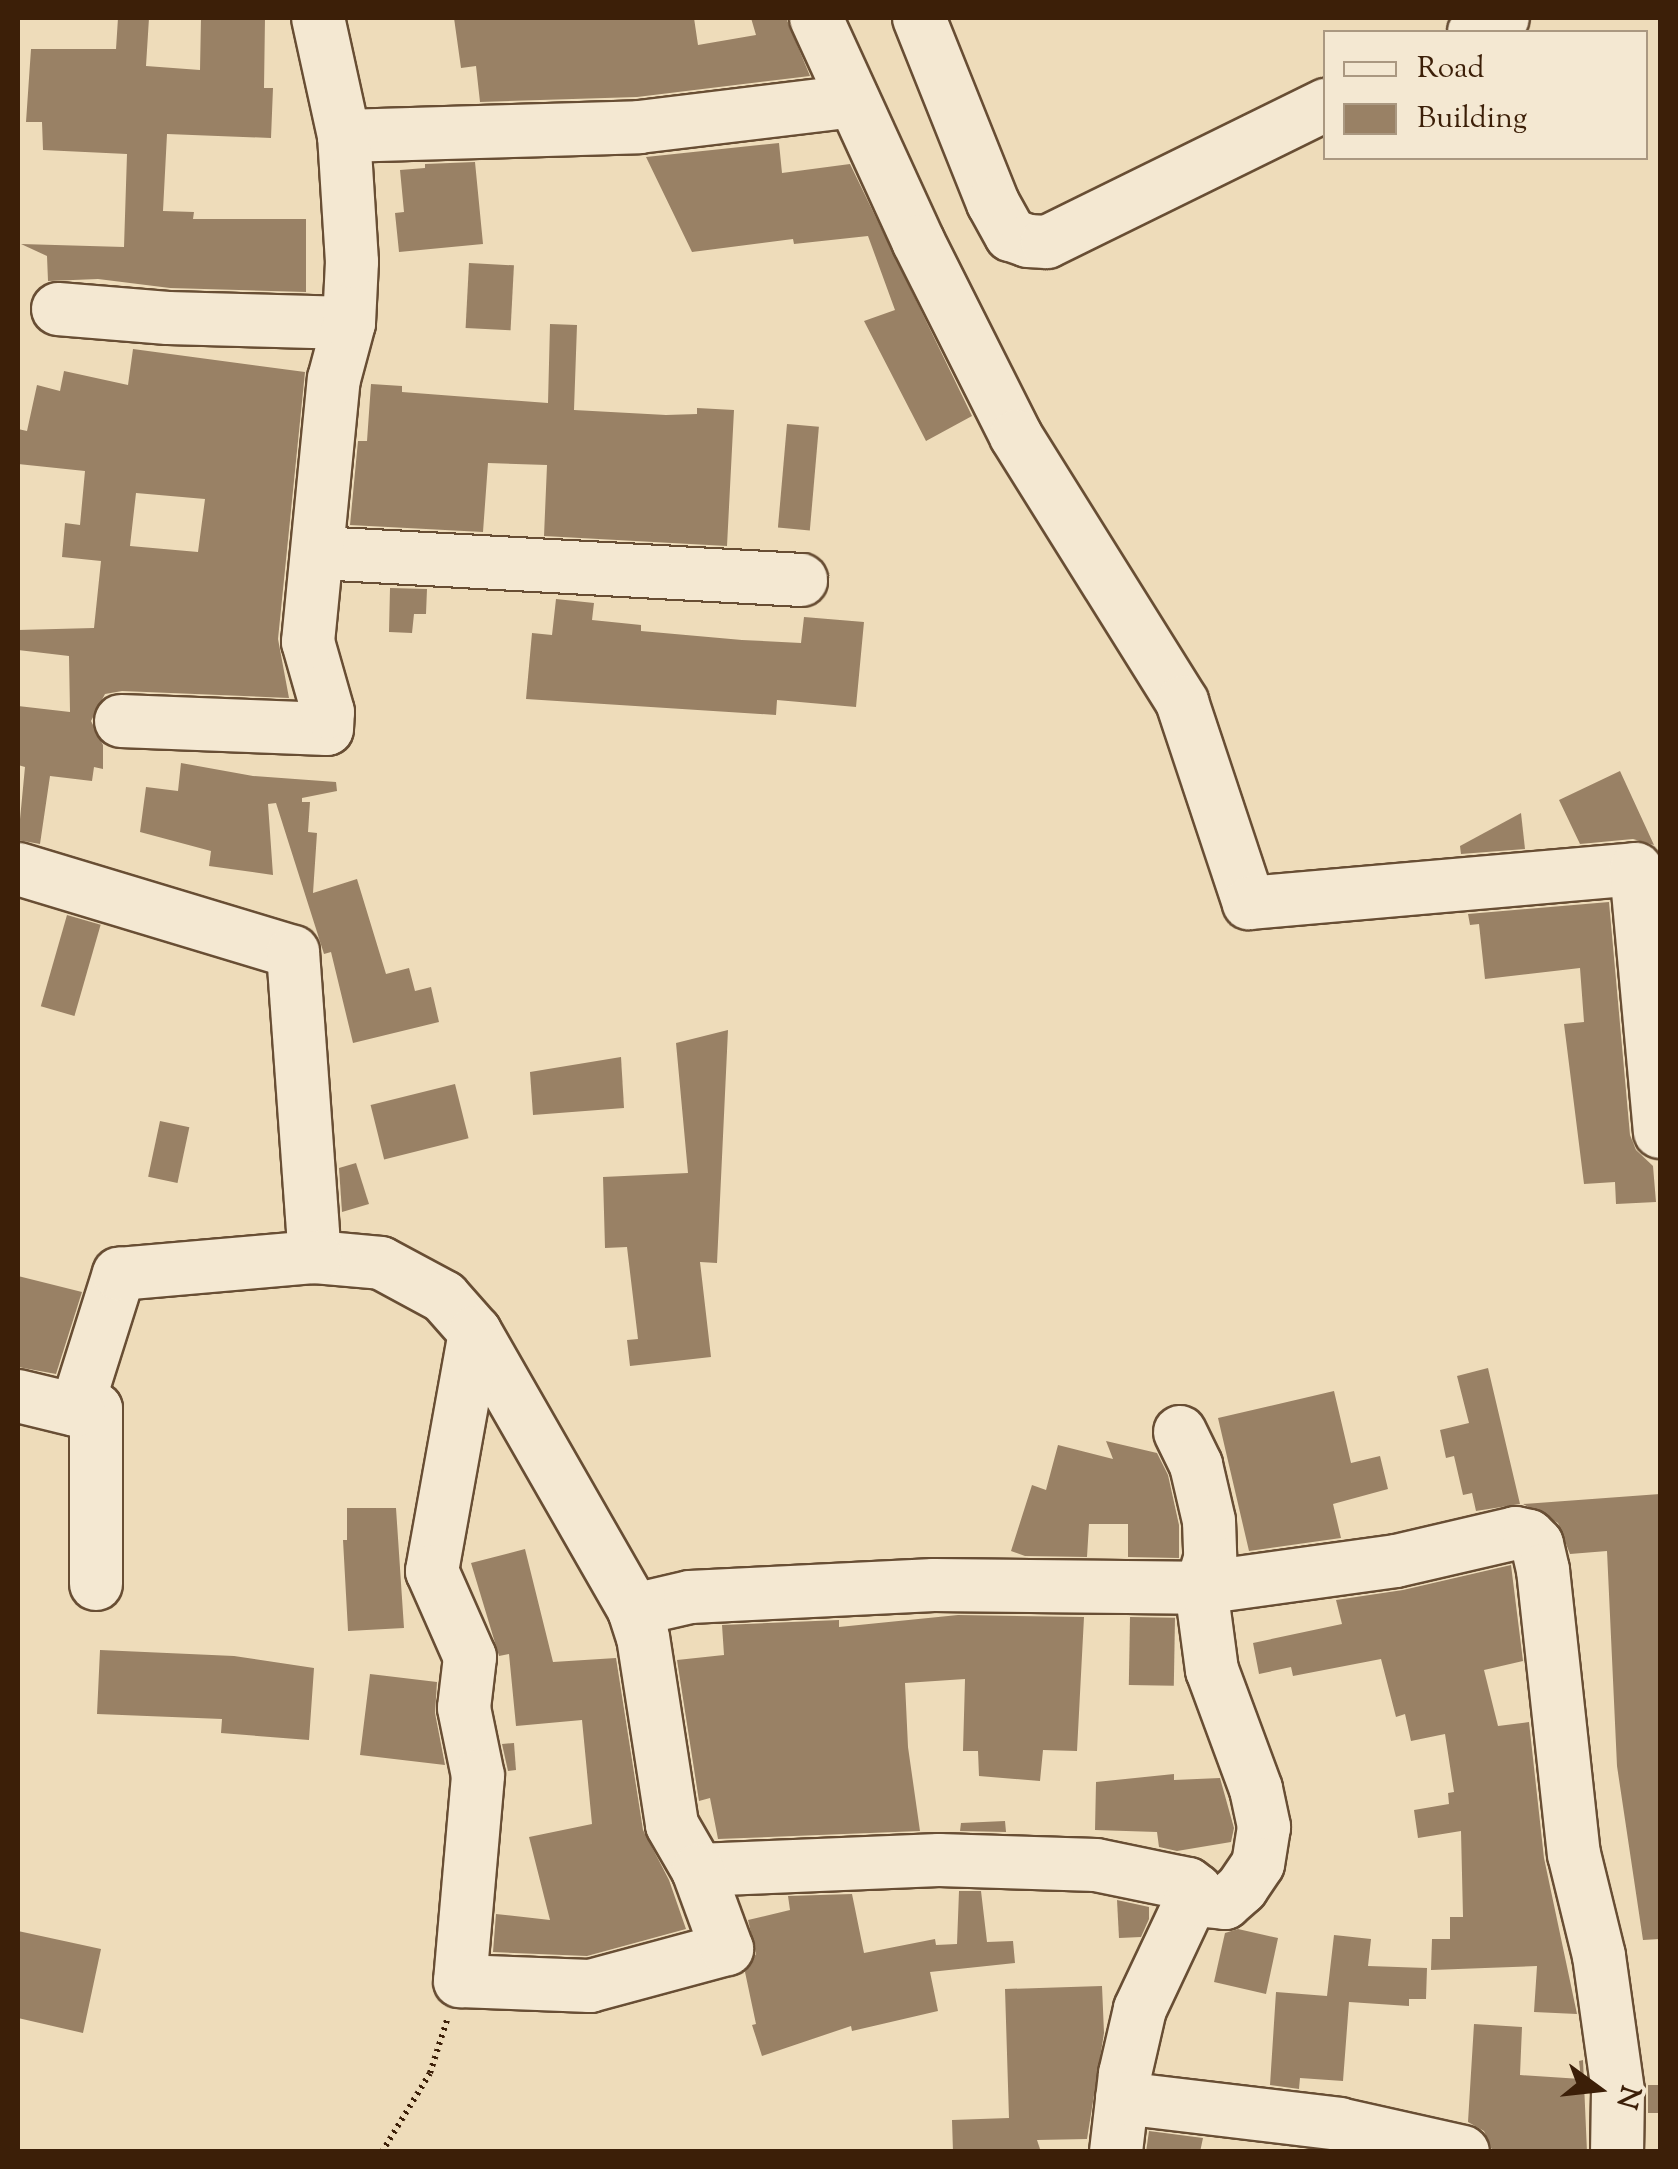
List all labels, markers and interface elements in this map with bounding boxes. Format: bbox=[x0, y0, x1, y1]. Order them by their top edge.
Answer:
legend bbox=[1323, 30, 1648, 160]
text: Road bbox=[1417, 48, 1484, 91]
text: Building bbox=[1417, 98, 1527, 141]
north arrow bbox=[1548, 2039, 1648, 2139]
text: N bbox=[1605, 2081, 1649, 2113]

